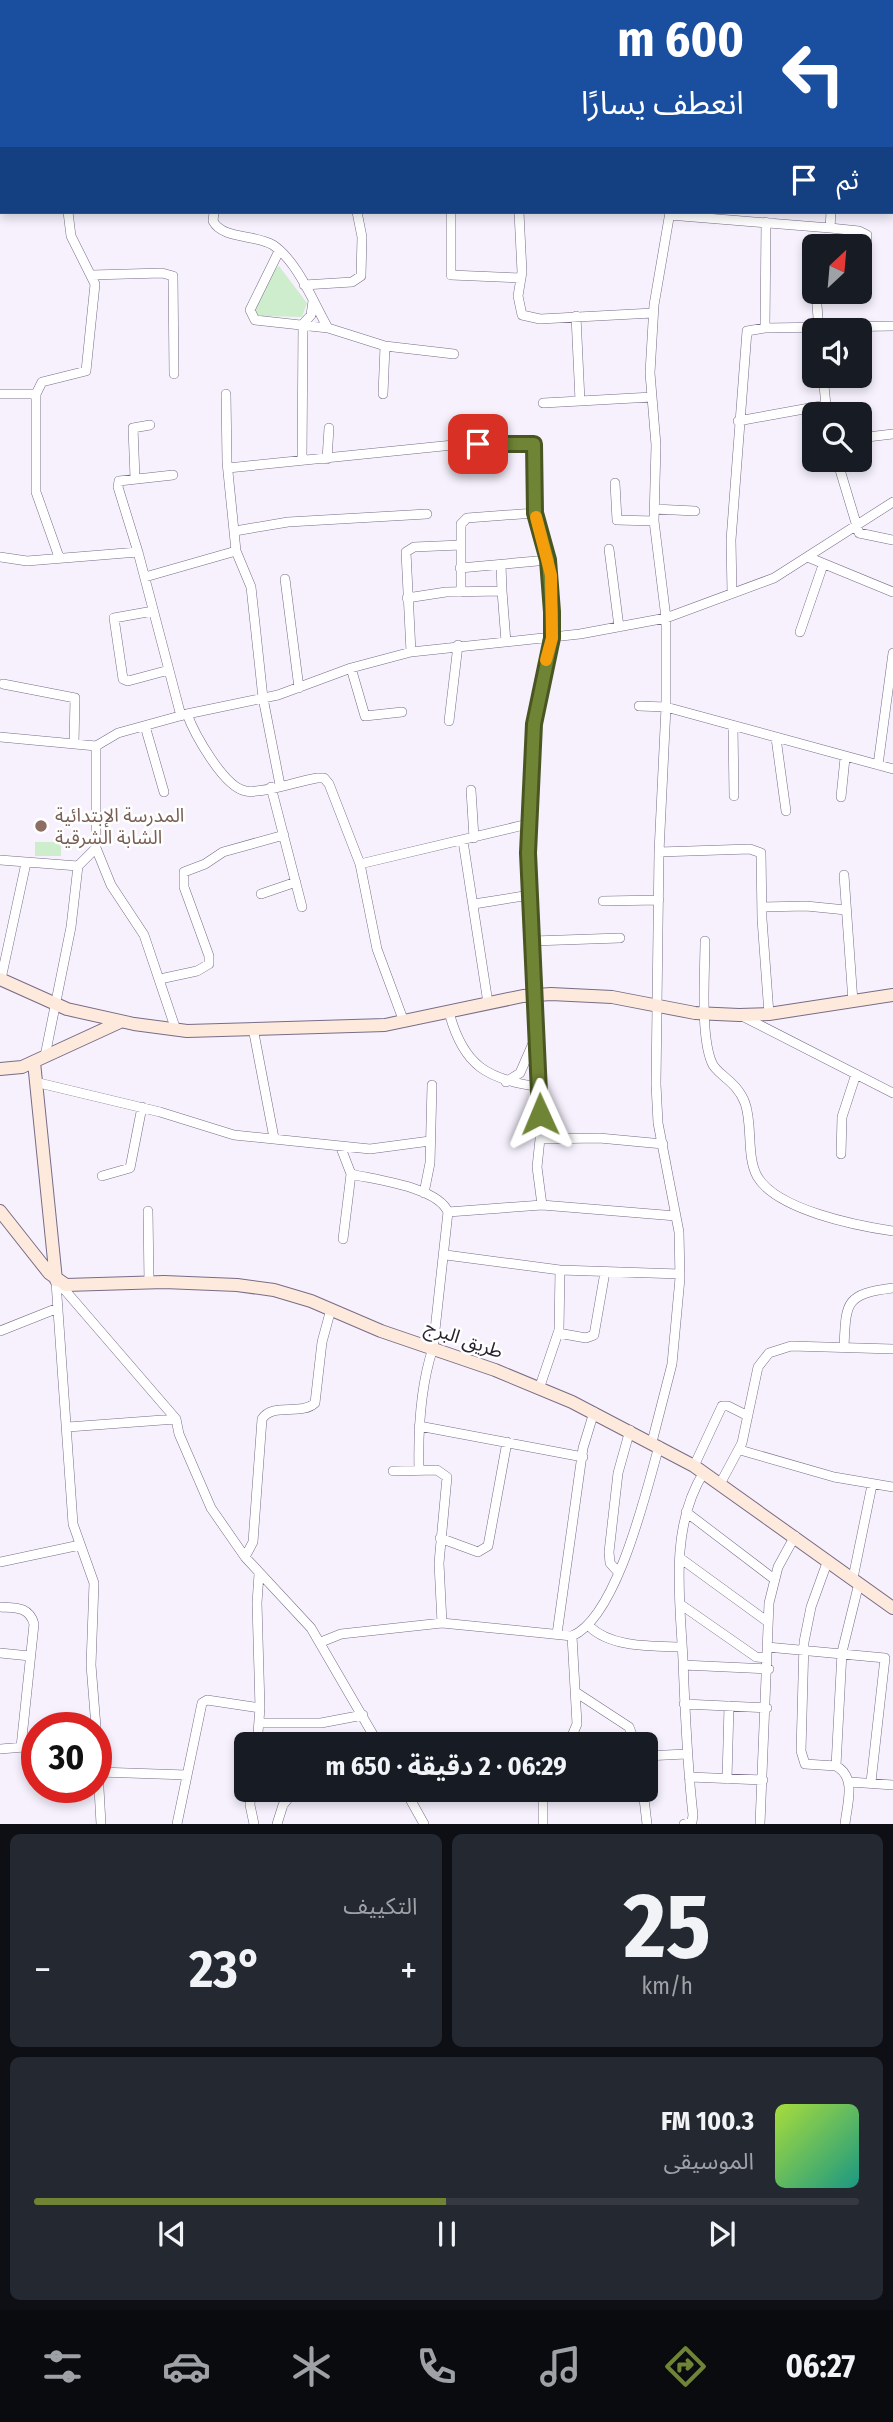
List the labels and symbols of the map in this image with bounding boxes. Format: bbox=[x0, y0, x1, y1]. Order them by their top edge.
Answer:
north arrow bbox=[802, 234, 872, 304]
pin bbox=[448, 414, 508, 474]
place label: المدرسة الإبتدائية الشابة الشرقية bbox=[55, 804, 184, 849]
marker: المدرسة الإبتدائية الشابة الشرقية bbox=[33, 818, 49, 834]
position arrow bbox=[503, 1077, 577, 1151]
street label: طريق البرج bbox=[421, 1315, 506, 1365]
speed limit sign: 30 bbox=[21, 1712, 112, 1803]

